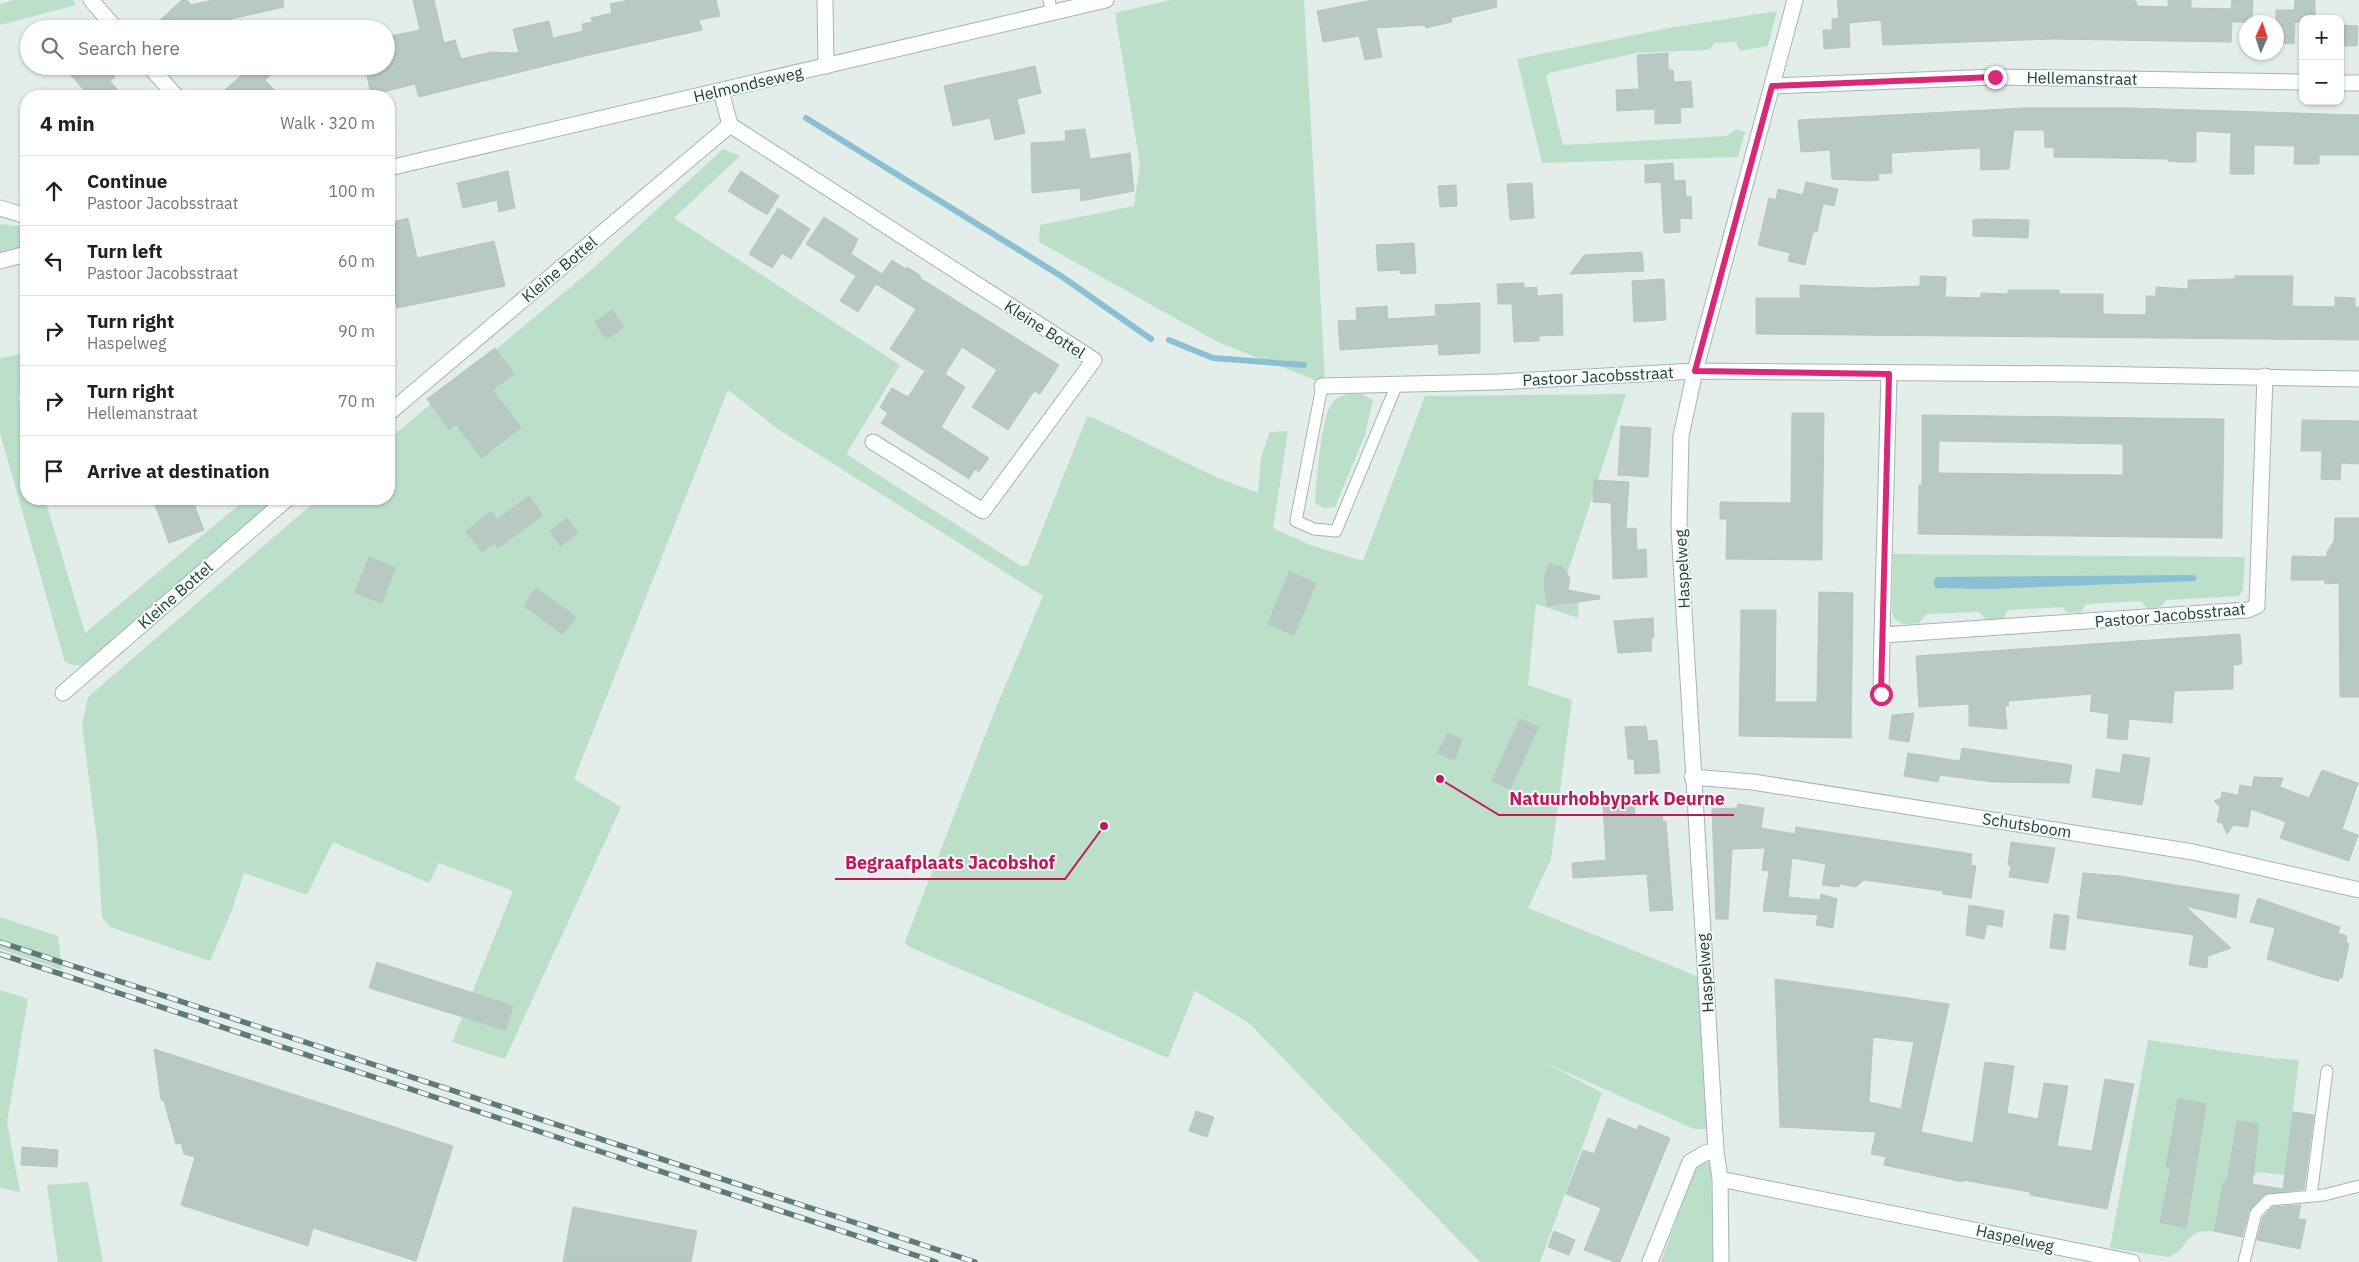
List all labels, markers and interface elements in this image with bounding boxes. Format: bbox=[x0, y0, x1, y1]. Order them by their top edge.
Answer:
north arrow bbox=[2239, 15, 2284, 60]
map controls bbox=[2299, 15, 2344, 105]
button: + bbox=[2299, 15, 2344, 60]
search box bbox=[20, 20, 395, 75]
icon: search bbox=[38, 34, 66, 62]
text: Search here bbox=[78, 36, 180, 60]
button: − bbox=[2299, 60, 2344, 105]
street label: Helmondseweg bbox=[691, 62, 805, 106]
route end bbox=[1984, 66, 2007, 89]
street label: Hellemanstraat bbox=[2026, 67, 2138, 89]
text: 4 min bbox=[40, 109, 95, 137]
text: Walk · 320 m bbox=[280, 113, 375, 133]
text: Continue bbox=[87, 169, 167, 193]
icon: ahead bbox=[40, 177, 68, 205]
text: 100 m bbox=[328, 181, 375, 201]
text: Pastoor Jacobsstraat bbox=[87, 193, 238, 213]
street label: Kleine Bottel bbox=[517, 232, 601, 306]
text: Turn left bbox=[87, 239, 163, 263]
icon: left bbox=[40, 247, 68, 275]
text: 60 m bbox=[338, 251, 375, 271]
text: Pastoor Jacobsstraat bbox=[87, 263, 238, 283]
street label: Kleine Bottel bbox=[1001, 295, 1089, 363]
text: Turn right bbox=[87, 309, 174, 333]
icon: right bbox=[40, 317, 68, 345]
text: 90 m bbox=[338, 321, 375, 341]
text: Haspelweg bbox=[87, 333, 166, 353]
street label: Pastoor Jacobsstraat bbox=[1522, 362, 1674, 390]
text: Turn right bbox=[87, 379, 174, 403]
icon: right bbox=[40, 387, 68, 415]
text: 70 m bbox=[338, 391, 375, 411]
text: Hellemanstraat bbox=[87, 403, 198, 423]
icon: arrive bbox=[40, 457, 68, 485]
text: Arrive at destination bbox=[87, 459, 270, 483]
street label: Haspelweg bbox=[1670, 528, 1694, 609]
street label: Kleine Bottel bbox=[134, 557, 216, 633]
street label: Pastoor Jacobsstraat bbox=[2094, 598, 2246, 632]
route start bbox=[1870, 683, 1893, 706]
callout: Natuurhobbypark Deurne bbox=[1499, 782, 1734, 815]
text: Natuurhobbypark Deurne bbox=[1509, 787, 1725, 810]
street label: Schutsboom bbox=[1981, 808, 2073, 842]
callout: Begraafplaats Jacobshof bbox=[835, 846, 1065, 879]
text: Begraafplaats Jacobshof bbox=[845, 851, 1055, 874]
street label: Haspelweg bbox=[1692, 932, 1718, 1013]
street label: Haspelweg bbox=[1974, 1220, 2056, 1256]

